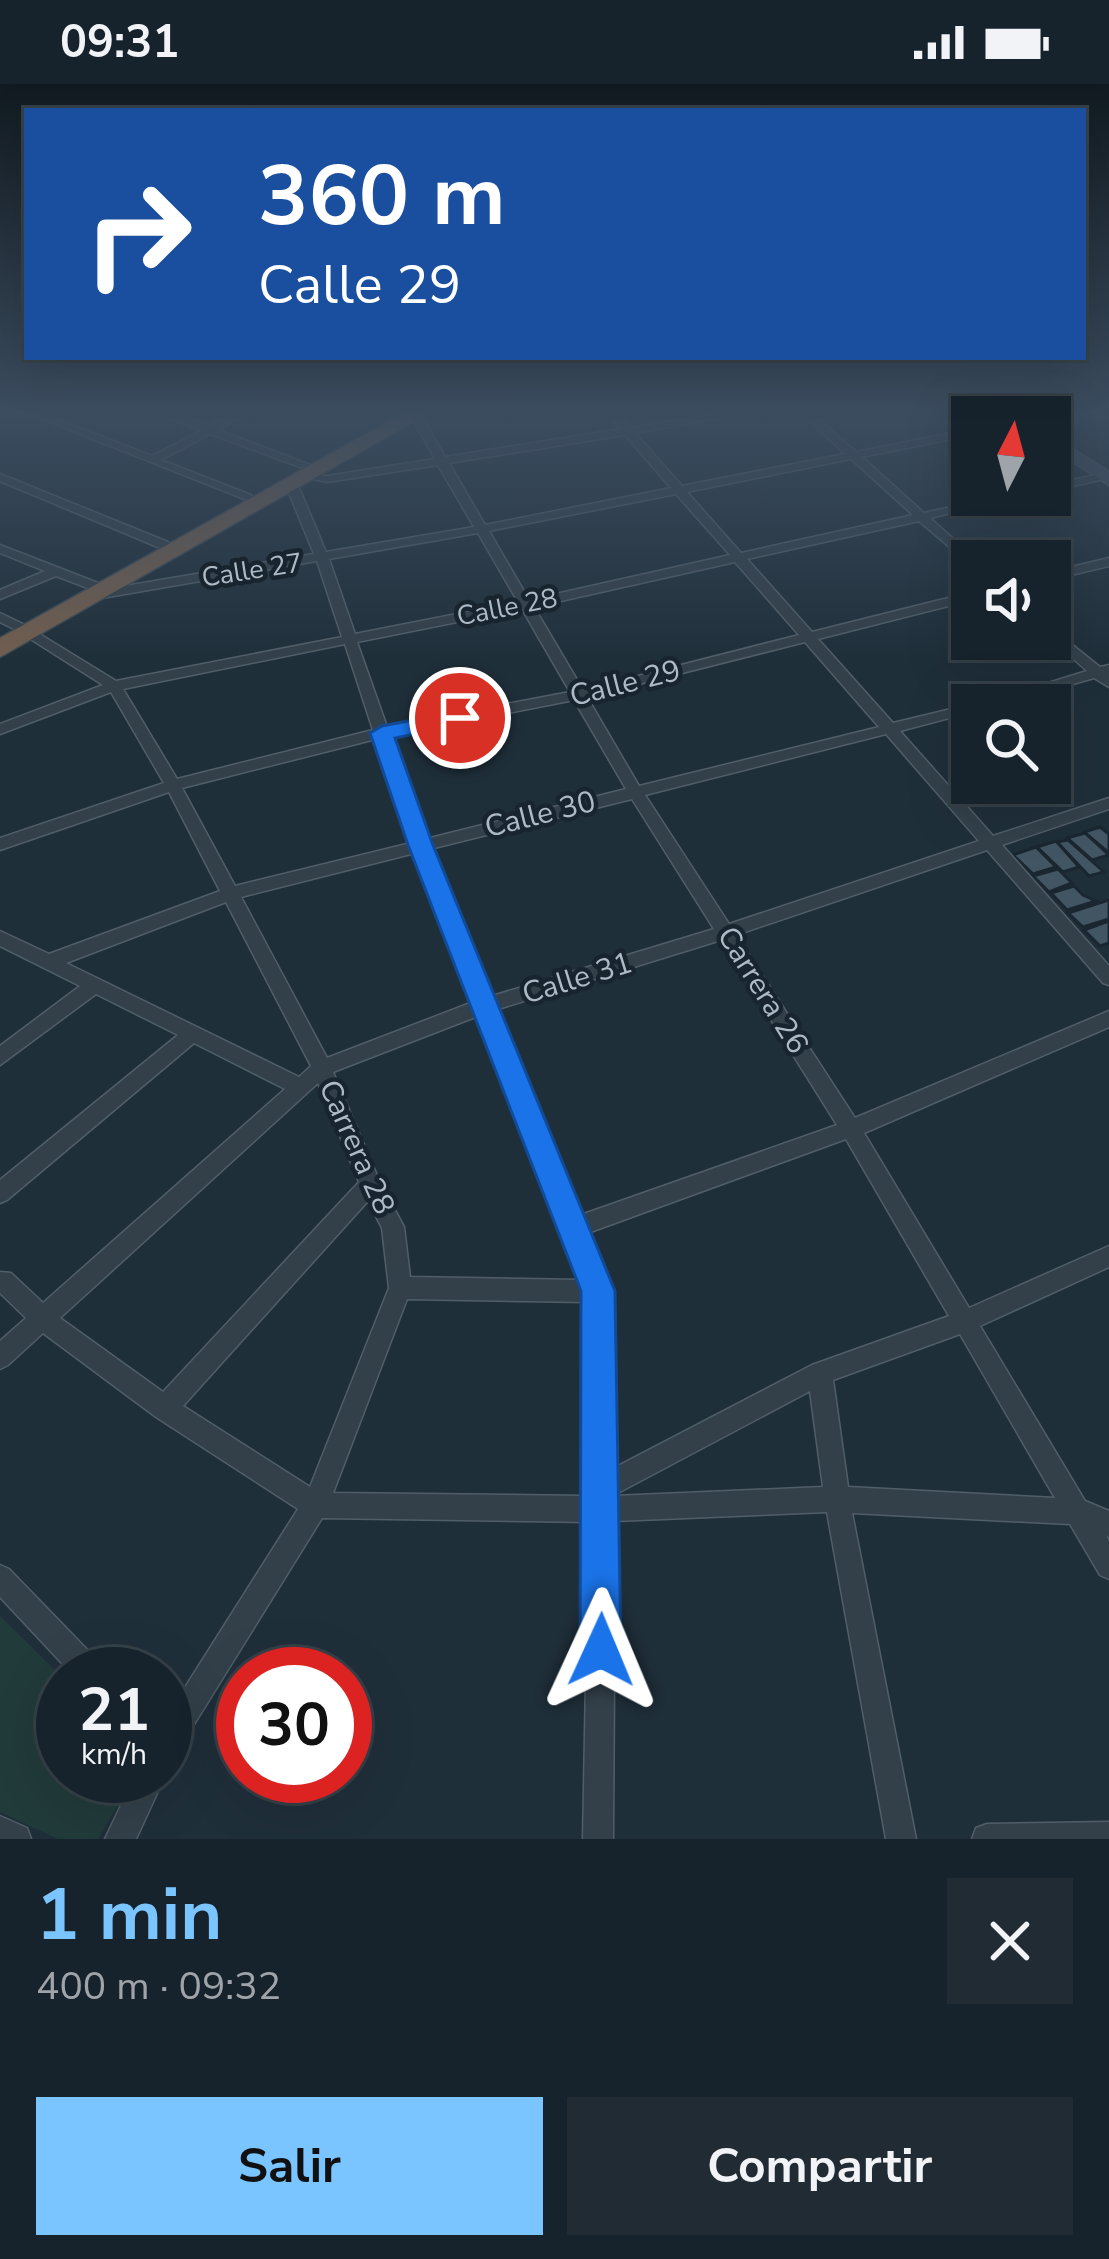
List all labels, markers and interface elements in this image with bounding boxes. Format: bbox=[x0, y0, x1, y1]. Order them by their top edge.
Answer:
text: 09:31 bbox=[60, 12, 179, 73]
text: 360 m bbox=[258, 139, 506, 254]
icon: right bbox=[60, 156, 216, 312]
text: Calle 29 bbox=[258, 248, 461, 322]
north arrow bbox=[951, 396, 1071, 516]
map controls bbox=[951, 396, 1071, 804]
button: sound bbox=[951, 540, 1071, 660]
street label: Calle 27 bbox=[199, 544, 305, 597]
street label: Calle 28 bbox=[454, 580, 560, 635]
street label: Calle 29 bbox=[565, 650, 685, 717]
pin bbox=[409, 667, 511, 769]
button: search bbox=[951, 684, 1071, 804]
icon: arrive bbox=[427, 685, 493, 751]
street label: Calle 30 bbox=[480, 781, 600, 848]
street label: Carrera 26 bbox=[707, 919, 818, 1062]
street label: Calle 31 bbox=[517, 942, 637, 1015]
street label: Carrera 28 bbox=[309, 1074, 404, 1221]
position arrow bbox=[538, 1587, 664, 1713]
speed limit sign: 30 bbox=[216, 1647, 372, 1803]
text: 21 bbox=[78, 1669, 150, 1751]
text: km/h bbox=[81, 1734, 147, 1775]
text: 1 min bbox=[36, 1866, 222, 1964]
button: close bbox=[947, 1878, 1073, 2004]
text: 400 m · 09:32 bbox=[36, 1960, 281, 2013]
button: Salir bbox=[36, 2097, 543, 2235]
button: Compartir bbox=[567, 2097, 1073, 2235]

